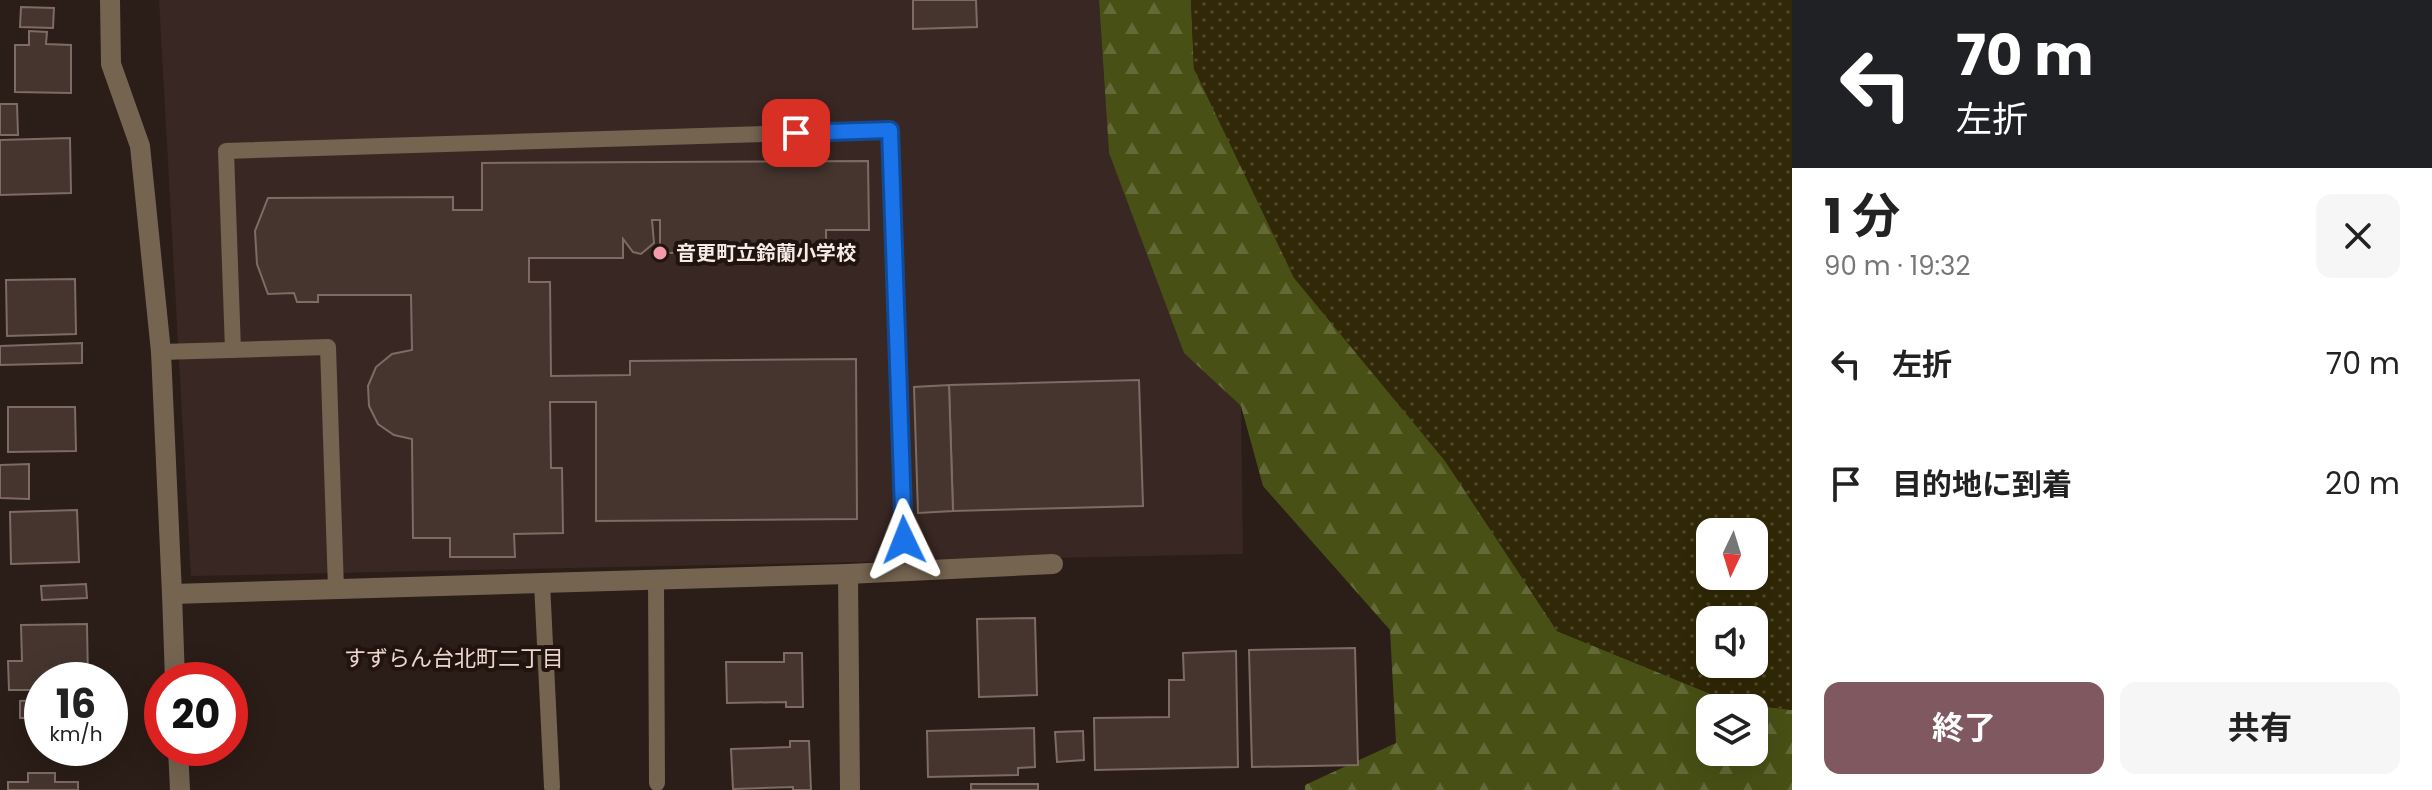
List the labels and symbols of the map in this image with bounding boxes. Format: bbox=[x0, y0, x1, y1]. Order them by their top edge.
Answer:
pin bbox=[762, 99, 830, 167]
place label: 音更町立鈴蘭小学校 bbox=[676, 239, 856, 267]
marker: 音更町立鈴蘭小学校 bbox=[651, 244, 669, 262]
position arrow bbox=[862, 498, 946, 582]
north arrow bbox=[1696, 518, 1768, 590]
district label: すずらん台北町二丁目 bbox=[344, 643, 564, 674]
speed limit sign: 20 bbox=[144, 662, 248, 766]

